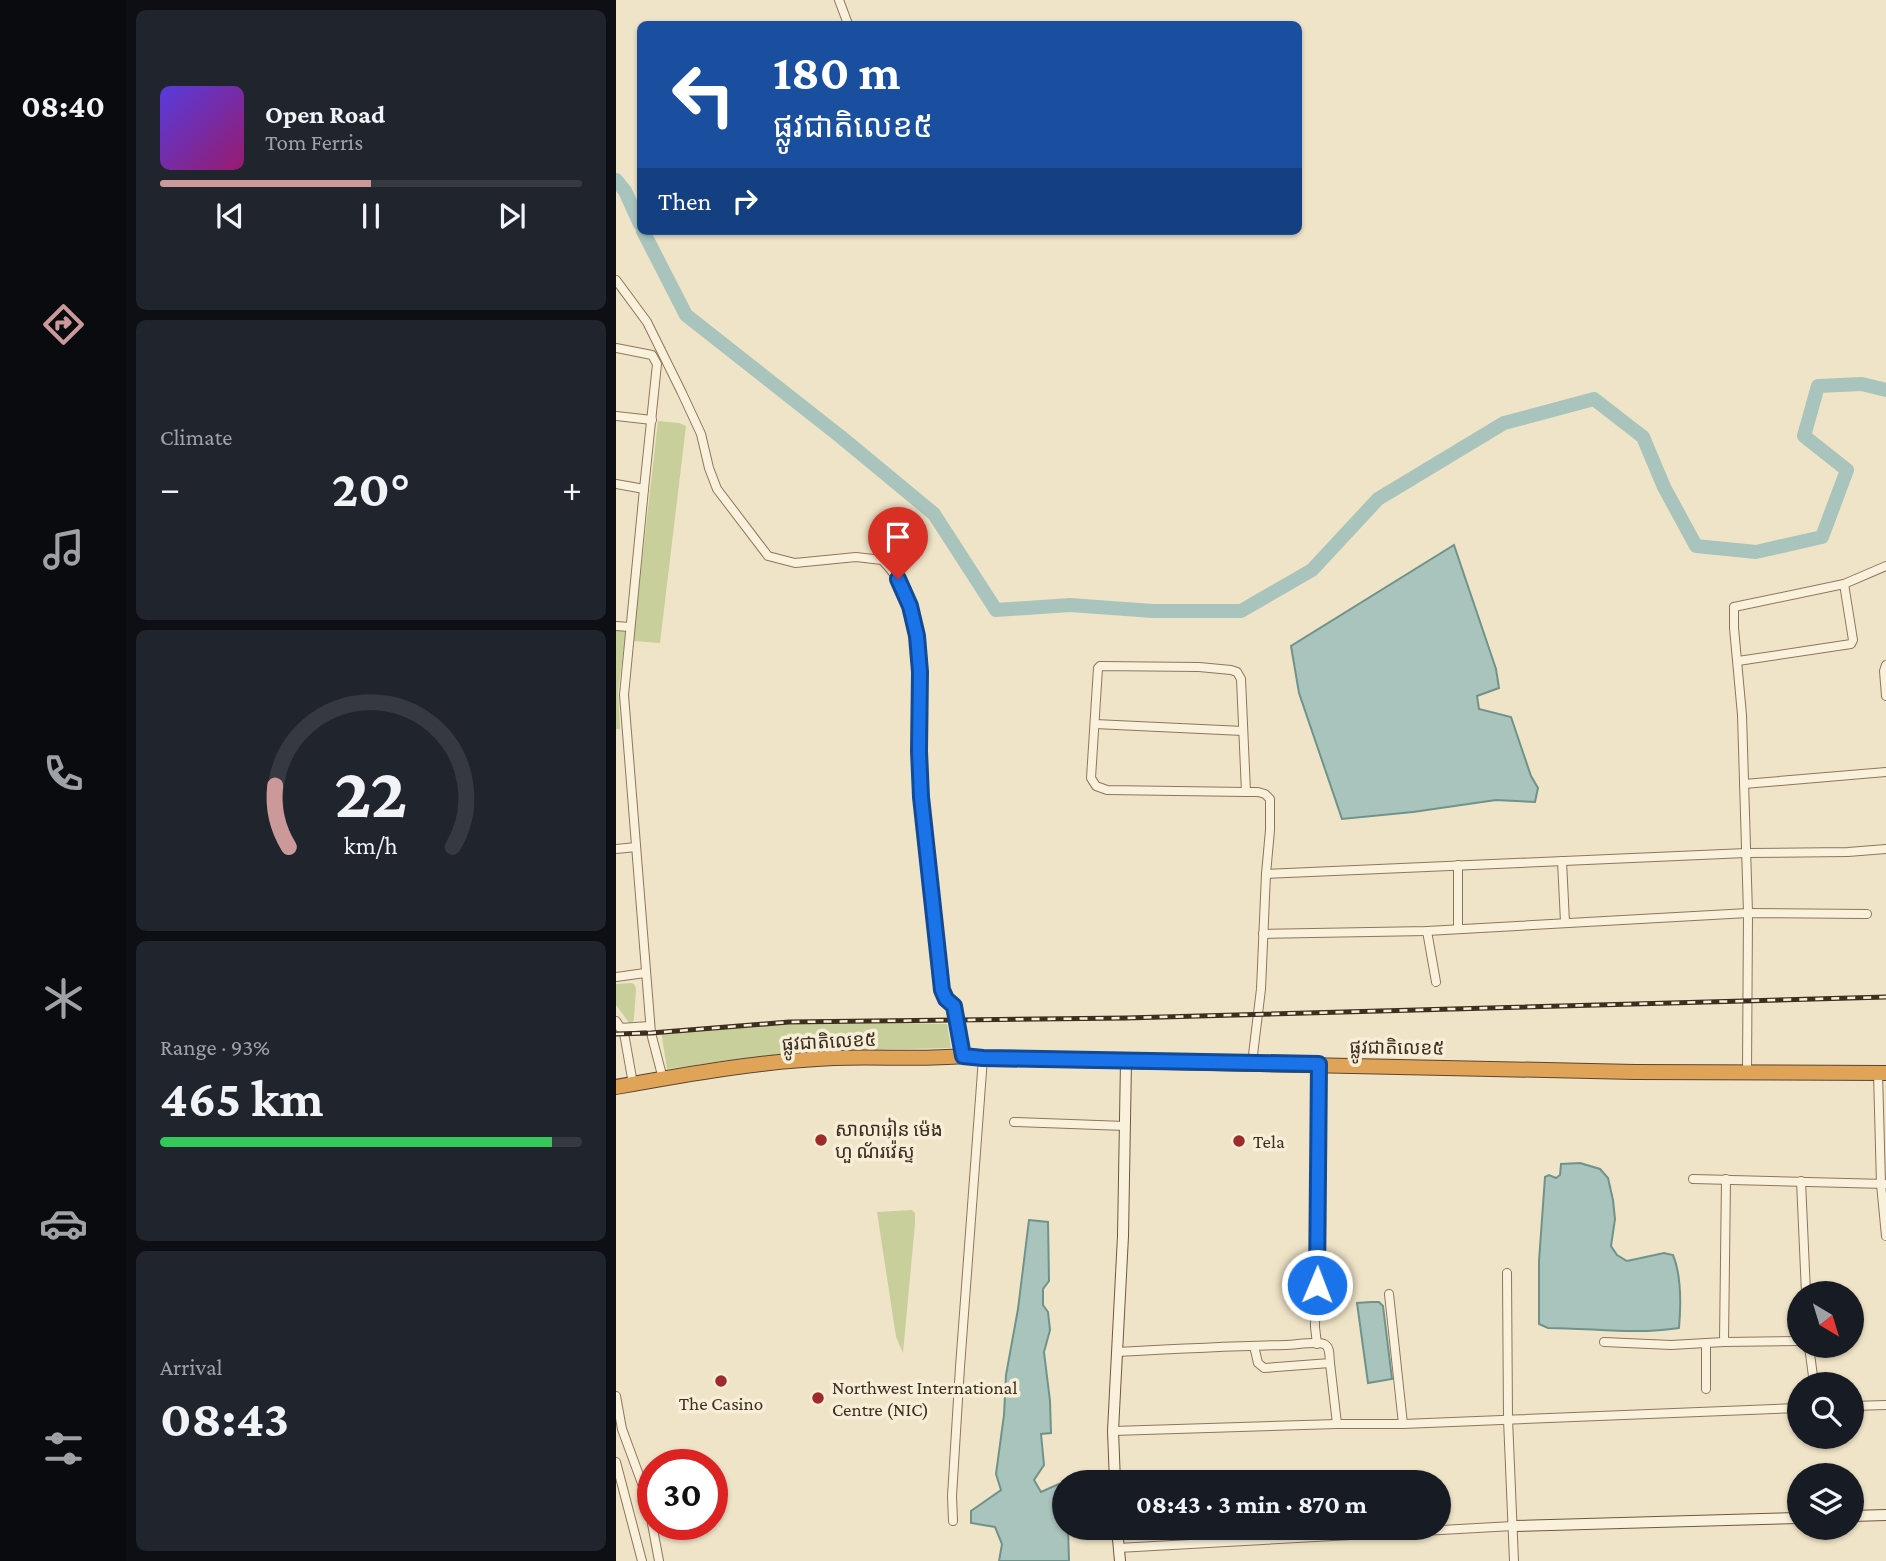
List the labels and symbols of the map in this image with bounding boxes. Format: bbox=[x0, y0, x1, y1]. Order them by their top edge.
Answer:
pin bbox=[868, 507, 928, 579]
street label: ផ្លូវជាតិលេខ៥ bbox=[781, 1029, 877, 1061]
street label: ផ្លូវជាតិលេខ៥ bbox=[1349, 1036, 1445, 1065]
place label: សាលារៀន ម៉េង ហួ ណ័រវ៉េស្ទ bbox=[835, 1117, 943, 1163]
place label: Tela bbox=[1253, 1131, 1285, 1152]
marker: សាលារៀន ម៉េង ហួ ណ័រវ៉េស្ទ bbox=[813, 1132, 829, 1148]
marker: Tela bbox=[1231, 1133, 1247, 1149]
position arrow bbox=[1280, 1248, 1354, 1322]
north arrow bbox=[1787, 1281, 1864, 1358]
marker: The Casino bbox=[713, 1373, 729, 1389]
place label: Northwest International Centre (NIC) bbox=[832, 1377, 1017, 1421]
marker: Northwest International Centre (NIC) bbox=[810, 1390, 826, 1406]
place label: The Casino bbox=[679, 1393, 763, 1414]
speed limit sign: 30 bbox=[637, 1449, 728, 1540]

